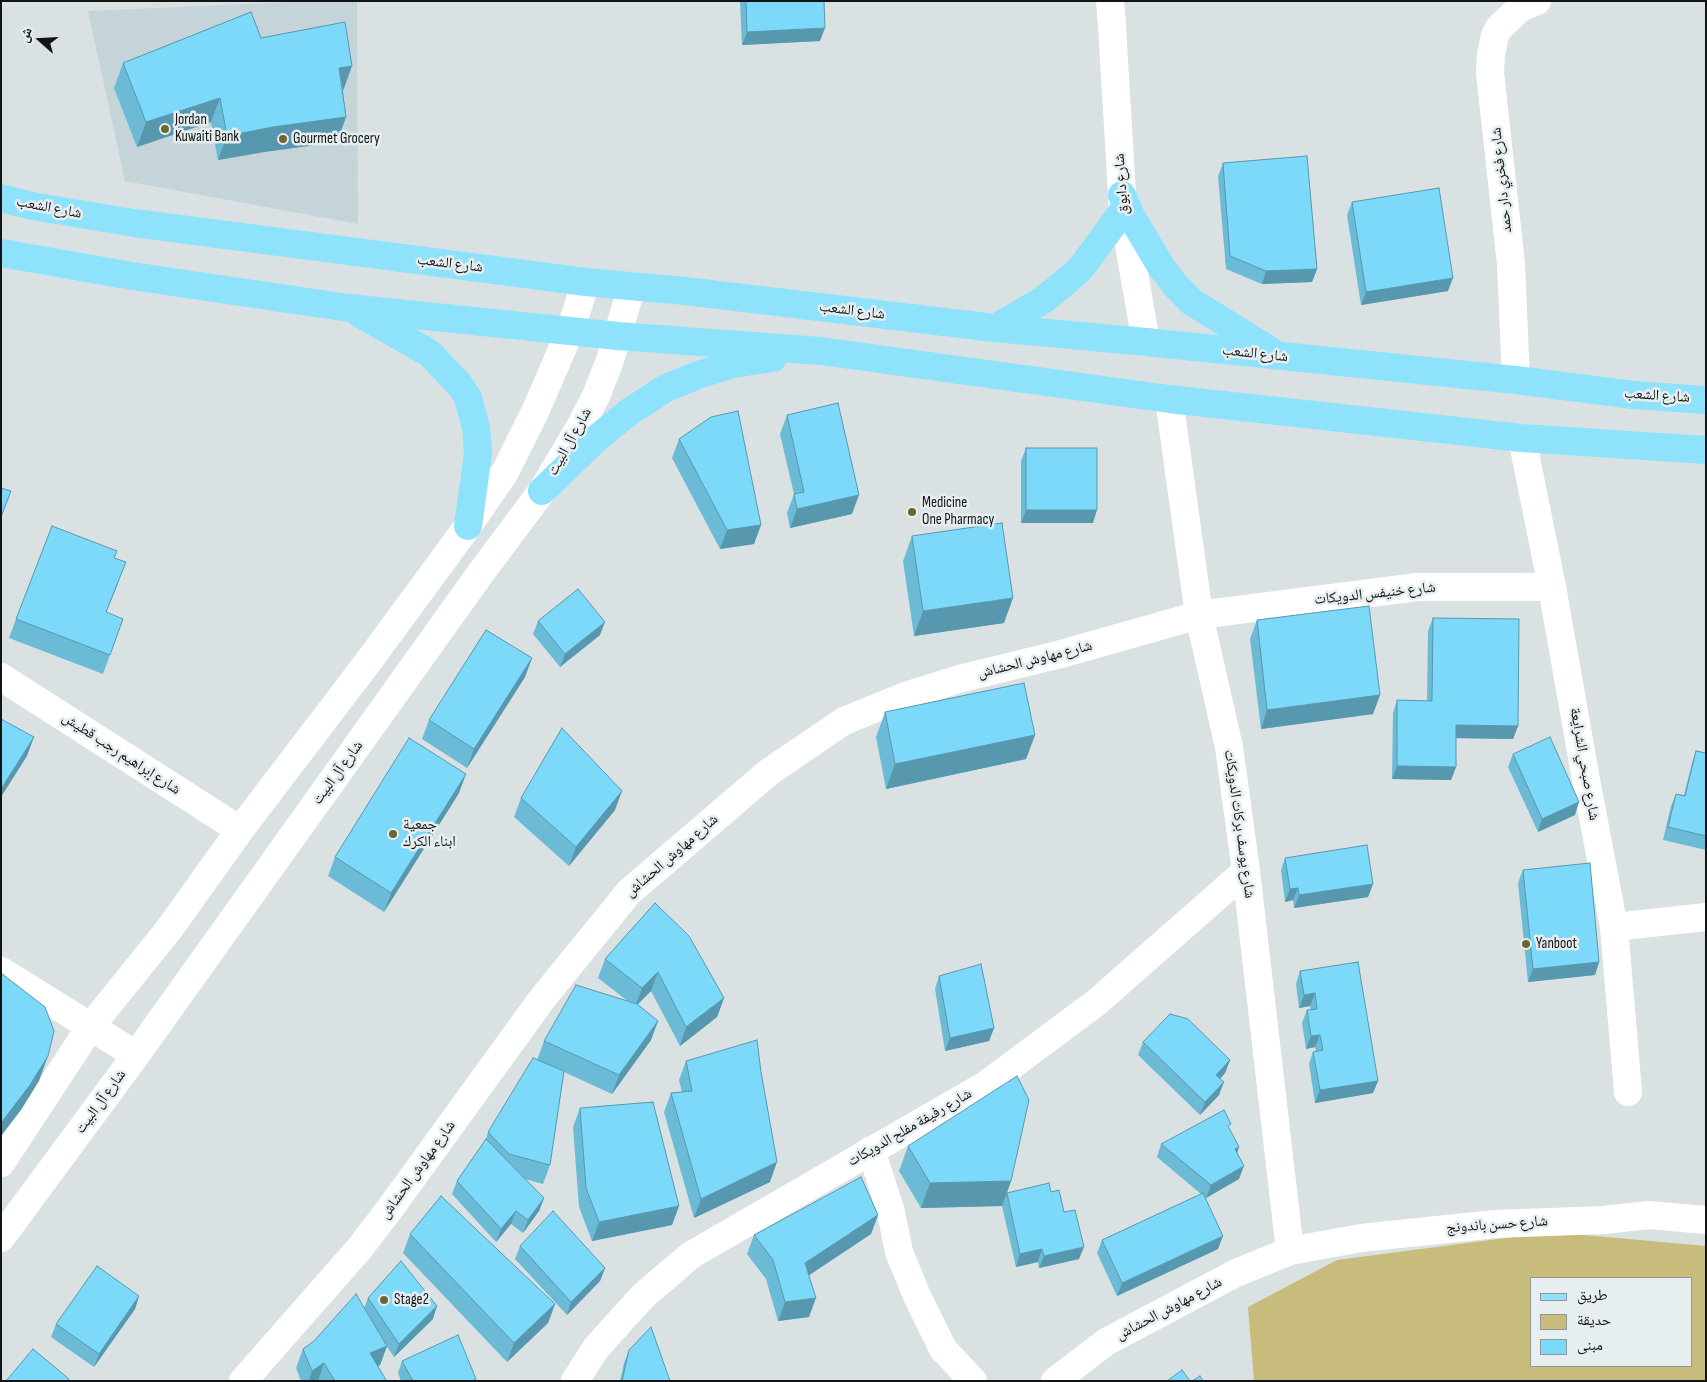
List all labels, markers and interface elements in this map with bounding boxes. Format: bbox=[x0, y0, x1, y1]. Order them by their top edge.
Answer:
north arrow bbox=[15, 15, 65, 65]
text: ش bbox=[15, 25, 36, 45]
place label: Jordan Kuwaiti Bank bbox=[175, 111, 239, 146]
marker: Jordan Kuwaiti Bank bbox=[159, 123, 171, 135]
street label: شارع فخري دار حمد bbox=[1488, 126, 1516, 234]
place label: Gourmet Grocery bbox=[293, 130, 380, 148]
marker: Gourmet Grocery bbox=[277, 133, 289, 145]
street label: شارع دابوق bbox=[1111, 153, 1133, 215]
street label: شارع الشعب bbox=[15, 193, 83, 223]
street label: شارع الشعب bbox=[416, 251, 484, 277]
street label: شارع الشعب bbox=[818, 298, 886, 324]
street label: شارع الشعب bbox=[1221, 342, 1289, 366]
street label: شارع الشعب bbox=[1623, 385, 1691, 407]
street label: شارع آل البيت bbox=[544, 405, 596, 479]
place label: Medicine One Pharmacy bbox=[922, 494, 994, 529]
marker: Medicine One Pharmacy bbox=[906, 506, 918, 518]
street label: شارع خنيفس الدويكات bbox=[1313, 579, 1437, 609]
street label: شارع مهاوش الحشاش bbox=[976, 637, 1094, 683]
street label: شارع صبحي الشرايعة bbox=[1565, 706, 1603, 822]
street label: شارع إبراهيم رجب قطيش bbox=[58, 709, 184, 799]
street label: شارع آل البيت bbox=[309, 738, 367, 808]
street label: شارع يوسف بركات الدويكات bbox=[1220, 748, 1258, 900]
street label: شارع مهاوش الحشاش bbox=[622, 811, 722, 901]
place label: جمعية ابناء الكرك bbox=[403, 816, 456, 851]
marker: جمعية ابناء الكرك bbox=[387, 828, 399, 840]
place label: Yanboot bbox=[1536, 935, 1577, 953]
marker: Yanboot bbox=[1520, 938, 1532, 950]
street label: شارع آل البيت bbox=[72, 1067, 130, 1137]
street label: شارع رفيفة مفلح الدويكات bbox=[845, 1085, 975, 1171]
street label: شارع مهاوش الحشاش bbox=[376, 1117, 460, 1223]
street label: شارع حسن باندونج bbox=[1446, 1212, 1548, 1238]
street label: شارع مهاوش الحشاش bbox=[1113, 1273, 1225, 1345]
legend bbox=[1530, 1277, 1692, 1367]
text: طريق bbox=[1577, 1286, 1608, 1305]
place label: Stage2 bbox=[394, 1291, 429, 1309]
marker: Stage2 bbox=[378, 1294, 390, 1306]
text: حديقة bbox=[1577, 1311, 1611, 1330]
text: مبنى bbox=[1577, 1336, 1603, 1355]

